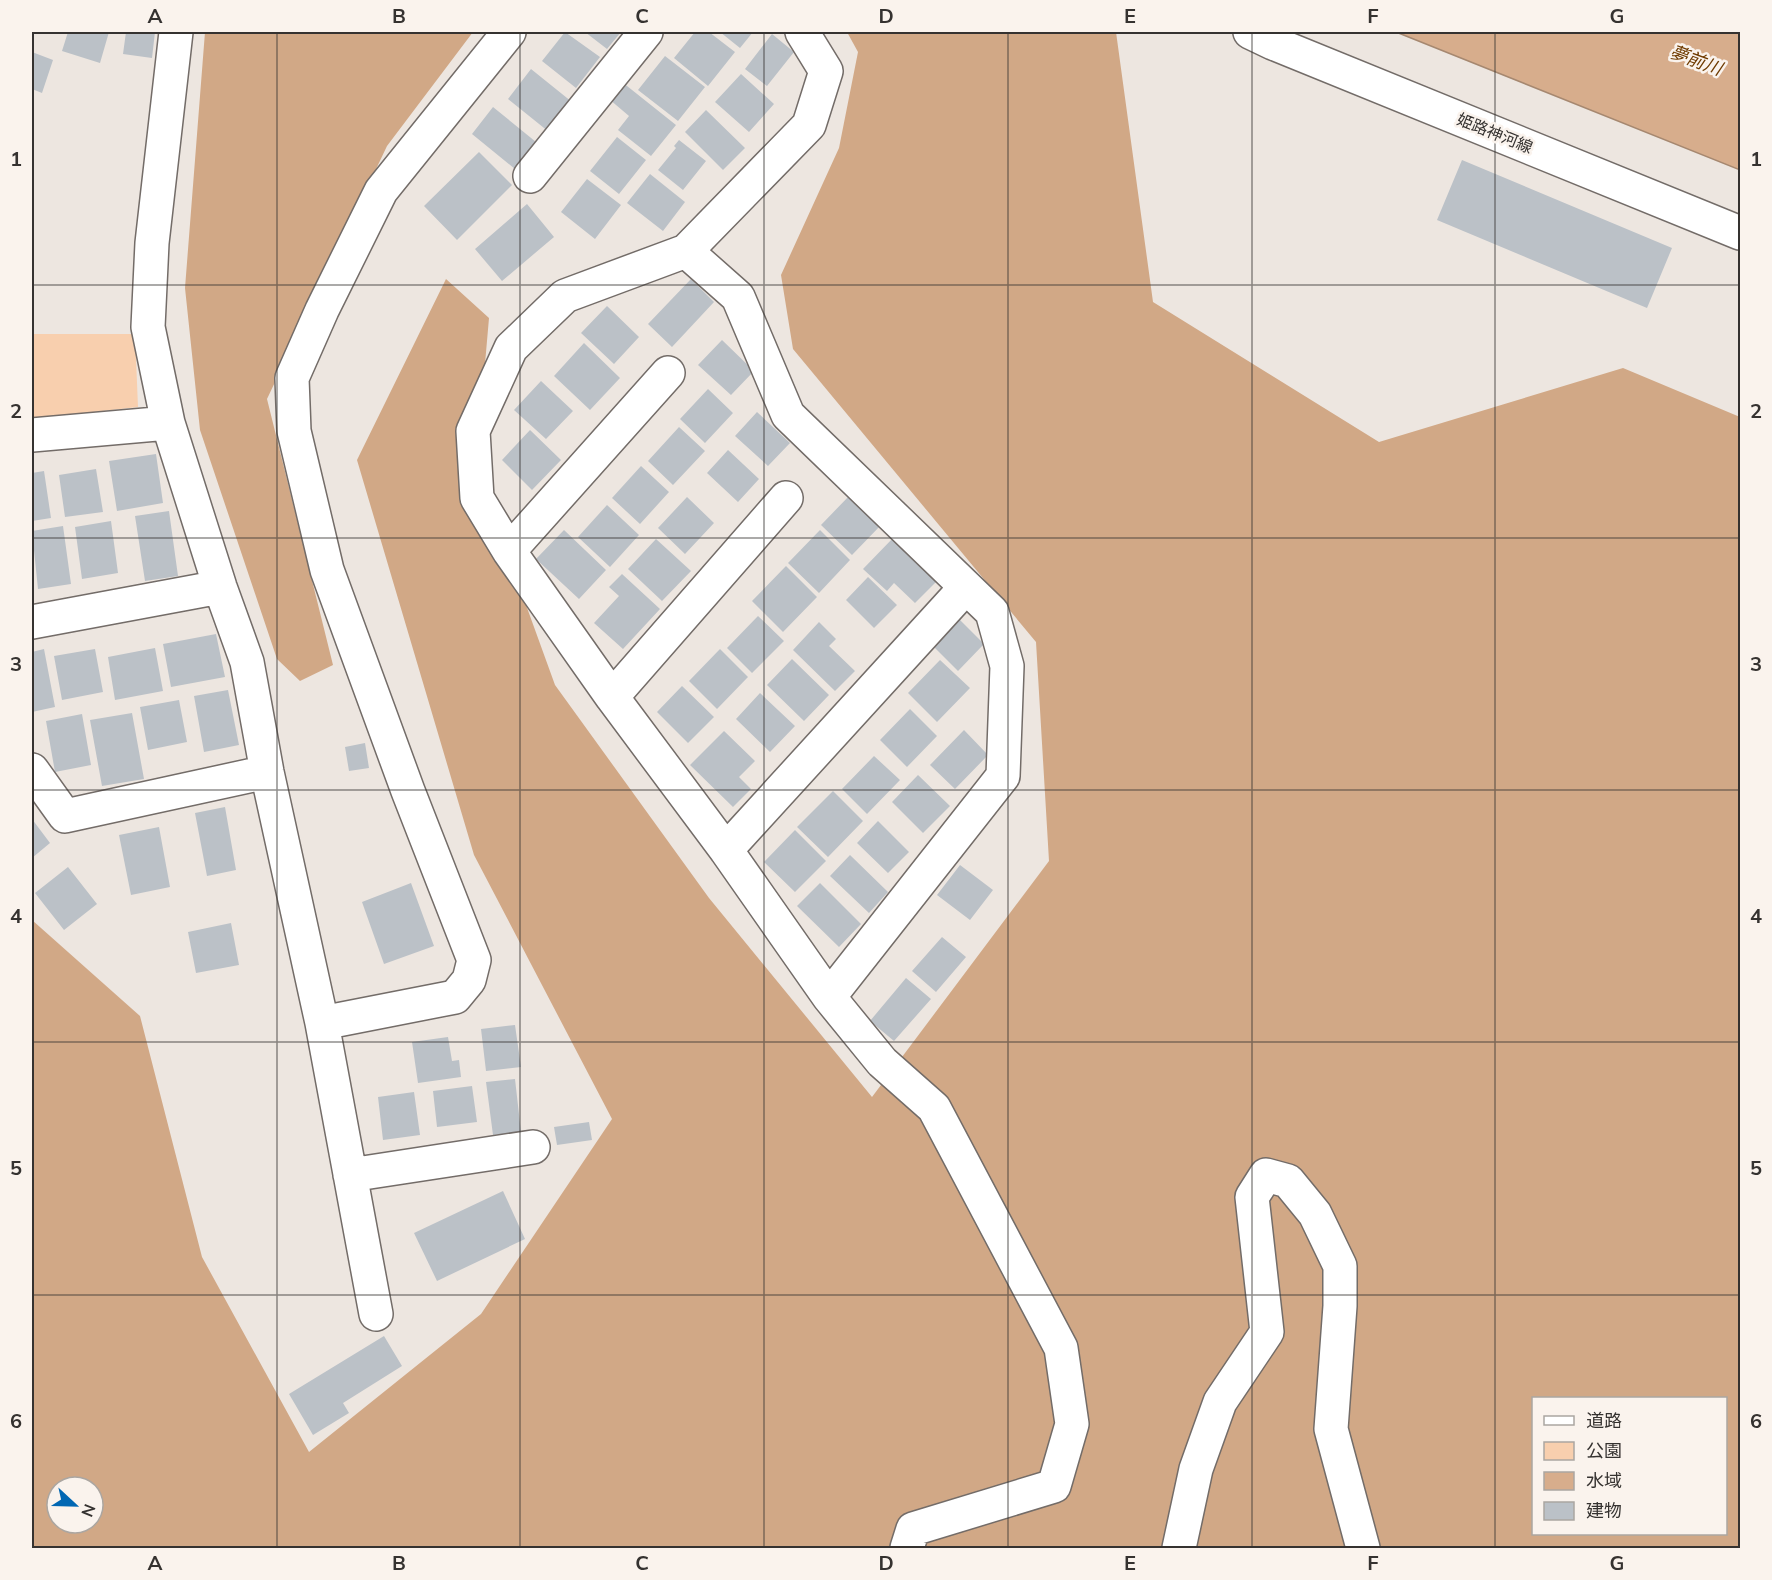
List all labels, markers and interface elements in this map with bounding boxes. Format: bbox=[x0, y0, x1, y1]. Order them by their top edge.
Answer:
text: A bbox=[148, 3, 163, 28]
text: B bbox=[392, 3, 406, 28]
text: C bbox=[635, 3, 649, 28]
text: D bbox=[878, 3, 894, 28]
text: E bbox=[1124, 3, 1136, 28]
text: F bbox=[1367, 3, 1379, 28]
text: G bbox=[1610, 3, 1624, 28]
water label: 夢前川 bbox=[1667, 40, 1727, 81]
street label: 姫路神河線 bbox=[1454, 109, 1536, 157]
text: 1 bbox=[10, 146, 22, 171]
text: 1 bbox=[1750, 146, 1762, 171]
text: 2 bbox=[10, 398, 22, 423]
text: 2 bbox=[1750, 398, 1762, 423]
text: 3 bbox=[10, 651, 22, 676]
text: 3 bbox=[1750, 651, 1762, 676]
text: 4 bbox=[10, 903, 22, 928]
text: 4 bbox=[1750, 903, 1762, 928]
text: 5 bbox=[10, 1155, 22, 1180]
text: 5 bbox=[1750, 1155, 1762, 1180]
legend bbox=[1532, 1397, 1727, 1535]
text: 6 bbox=[10, 1408, 22, 1433]
text: 6 bbox=[1750, 1408, 1762, 1433]
text: 道路 bbox=[1586, 1409, 1622, 1432]
text: 公園 bbox=[1586, 1439, 1622, 1462]
text: 水域 bbox=[1586, 1469, 1622, 1492]
north arrow bbox=[45, 1475, 105, 1535]
text: 建物 bbox=[1586, 1499, 1622, 1522]
text: N bbox=[77, 1501, 100, 1520]
text: A bbox=[148, 1550, 163, 1575]
text: B bbox=[392, 1550, 406, 1575]
text: C bbox=[635, 1550, 649, 1575]
text: D bbox=[878, 1550, 894, 1575]
text: E bbox=[1124, 1550, 1136, 1575]
text: F bbox=[1367, 1550, 1379, 1575]
text: G bbox=[1610, 1550, 1624, 1575]

